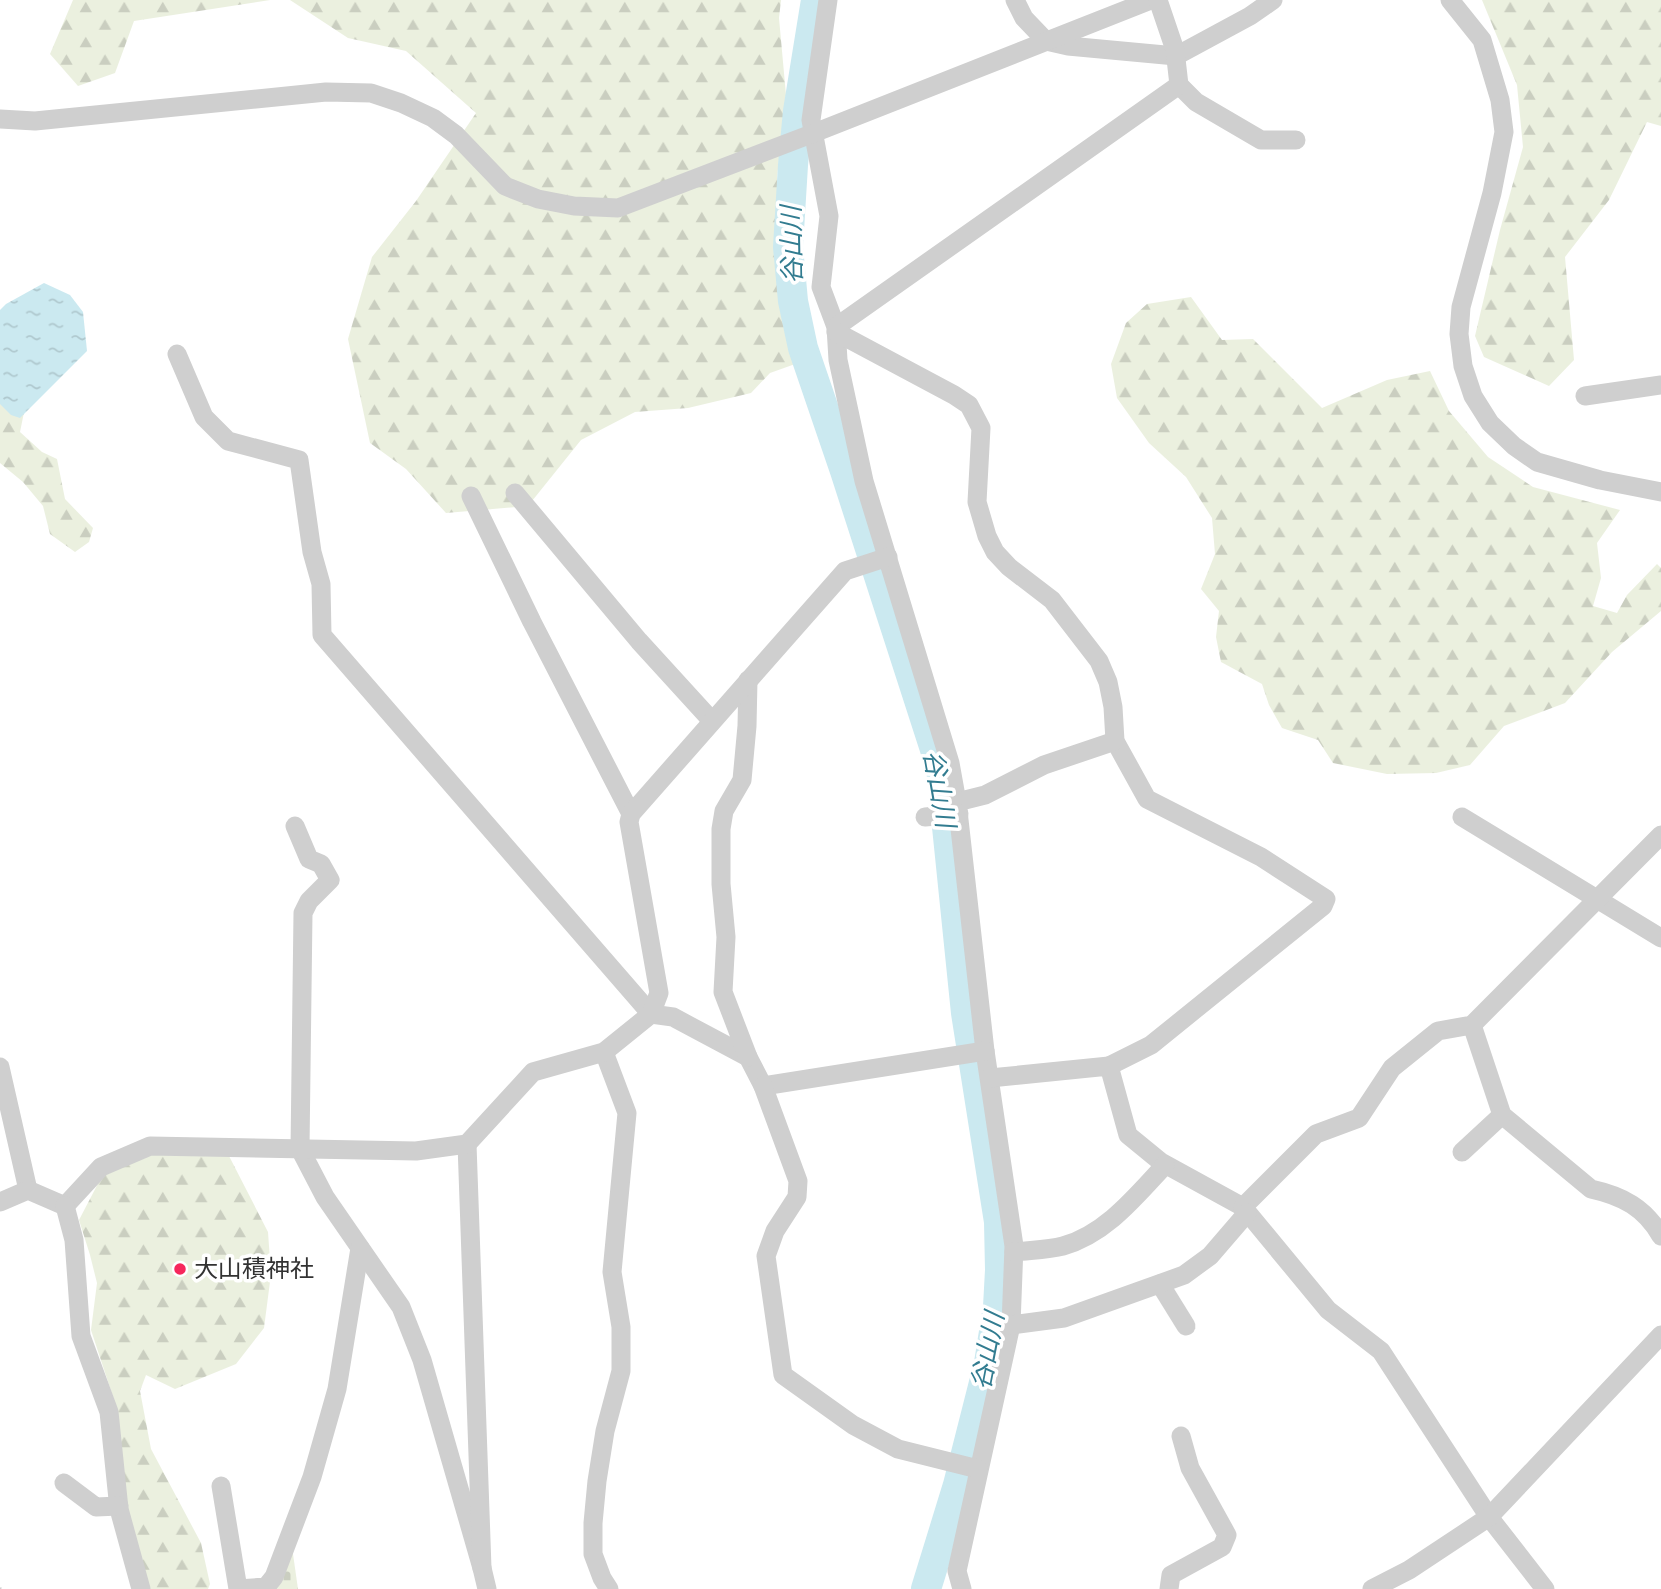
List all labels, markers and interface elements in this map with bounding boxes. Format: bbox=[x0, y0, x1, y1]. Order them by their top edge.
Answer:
water label: 谷山川 bbox=[773, 203, 811, 284]
water label: 谷山川 bbox=[914, 747, 965, 834]
place label: 大山積神社 bbox=[194, 1252, 314, 1287]
marker: 大山積神社 bbox=[172, 1261, 188, 1277]
water label: 谷山川 bbox=[962, 1306, 1014, 1393]

